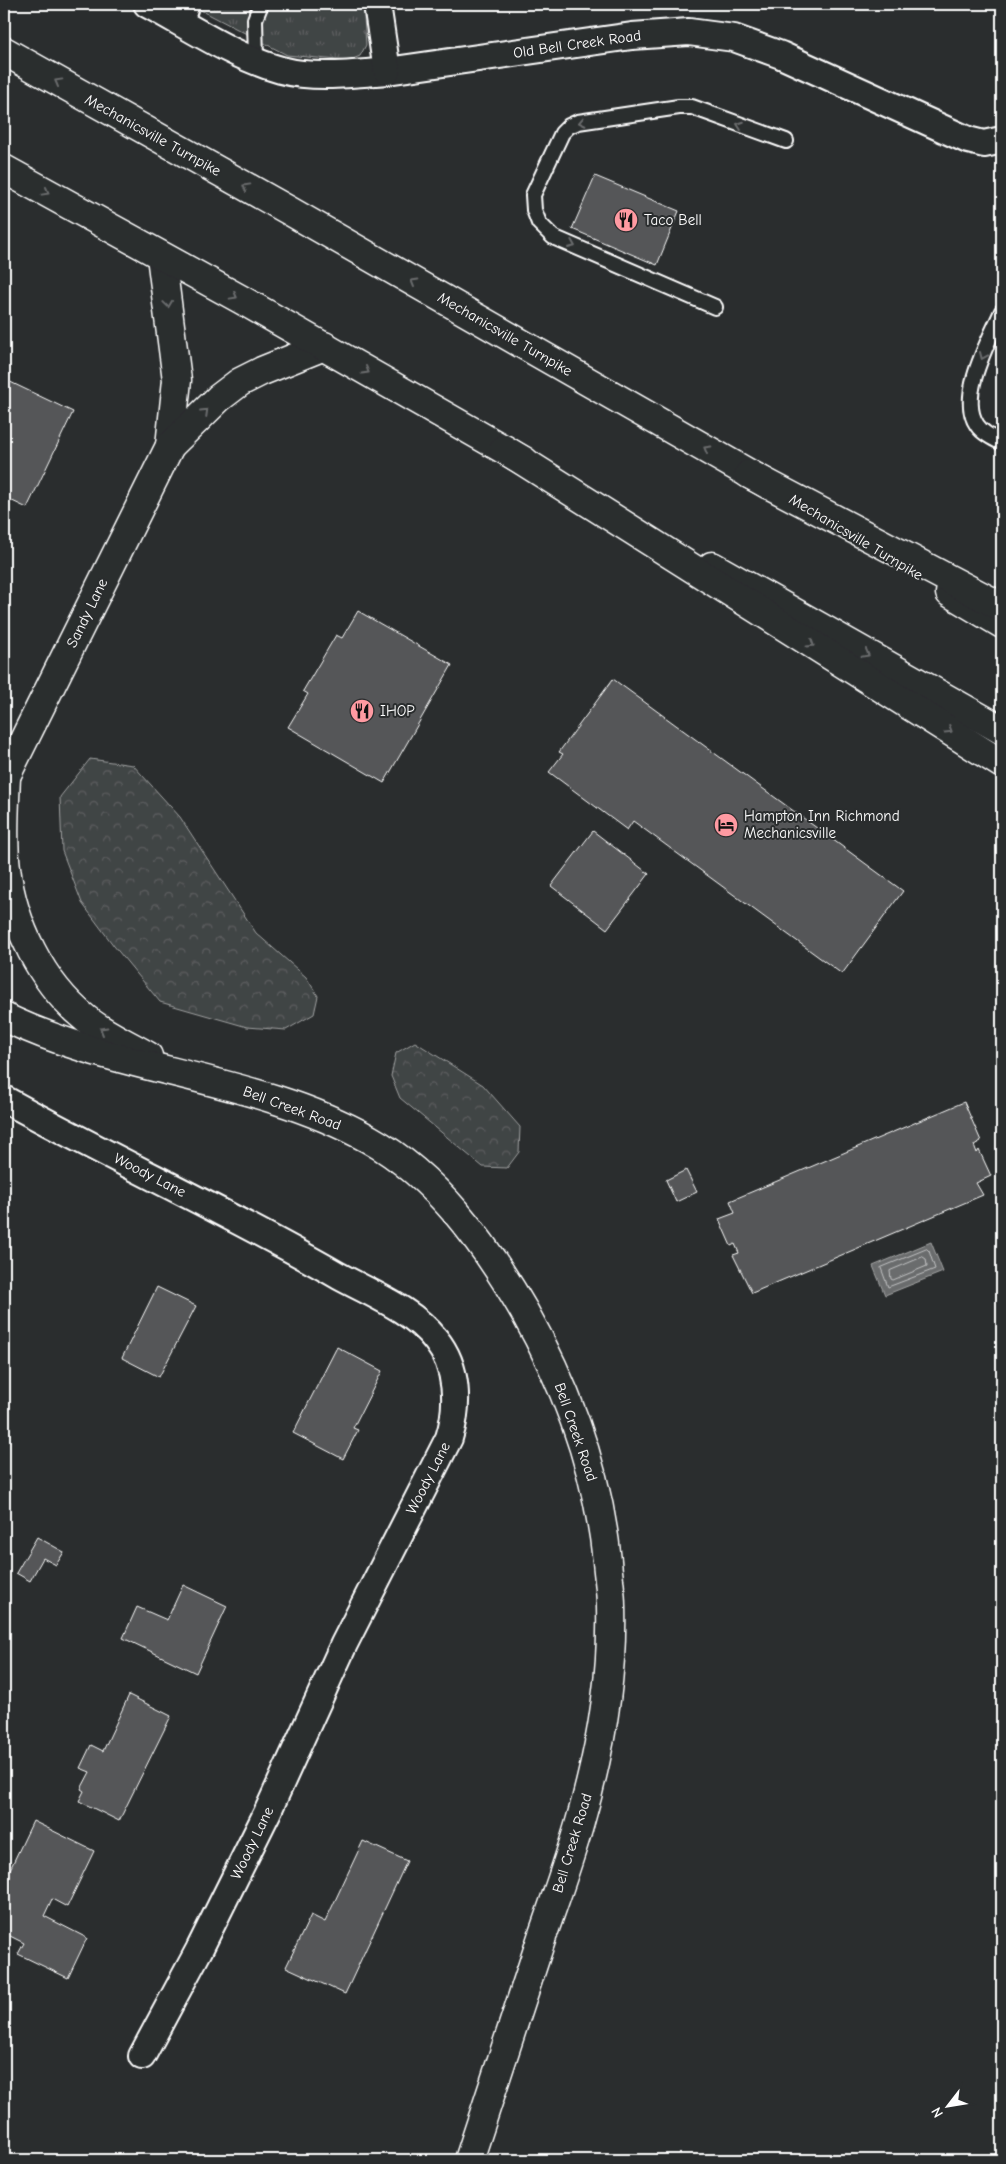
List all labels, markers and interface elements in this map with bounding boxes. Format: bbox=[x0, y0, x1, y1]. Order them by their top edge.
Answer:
street label: Old Bell Creek Road bbox=[512, 26, 642, 62]
one-way arrow bbox=[54, 78, 63, 88]
street label: Mechanicsville Turnpike bbox=[82, 90, 225, 180]
one-way arrow bbox=[577, 116, 586, 127]
one-way arrow bbox=[736, 120, 745, 130]
one-way arrow bbox=[242, 183, 251, 193]
one-way arrow bbox=[41, 186, 50, 196]
restaurant icon: Taco Bell bbox=[613, 207, 639, 233]
place label: Taco Bell bbox=[644, 211, 702, 229]
one-way arrow bbox=[567, 239, 576, 250]
one-way arrow bbox=[410, 278, 419, 288]
street label: Mechanicsville Turnpike bbox=[434, 288, 576, 380]
one-way arrow bbox=[229, 290, 238, 300]
one-way arrow bbox=[162, 300, 173, 308]
one-way arrow bbox=[978, 351, 988, 359]
one-way arrow bbox=[361, 364, 370, 374]
one-way arrow bbox=[199, 409, 208, 418]
one-way arrow bbox=[703, 446, 712, 456]
street label: Mechanicsville Turnpike bbox=[786, 490, 926, 584]
street label: Sandy Lane bbox=[63, 575, 112, 651]
one-way arrow bbox=[806, 637, 815, 647]
one-way arrow bbox=[861, 647, 870, 657]
restaurant icon: IHOP bbox=[349, 698, 375, 724]
place label: IHOP bbox=[380, 702, 415, 720]
one-way arrow bbox=[943, 724, 952, 734]
place label: Hampton Inn Richmond Mechanicsville bbox=[744, 807, 900, 842]
hotel icon: Hampton Inn Richmond Mechanicsville bbox=[713, 812, 739, 838]
one-way arrow bbox=[100, 1026, 109, 1036]
street label: Bell Creek Road bbox=[241, 1082, 343, 1134]
street label: Woody Lane bbox=[111, 1149, 190, 1201]
street label: Bell Creek Road bbox=[551, 1380, 601, 1484]
street label: Woody Lane bbox=[402, 1438, 454, 1517]
street label: Bell Creek Road bbox=[548, 1791, 596, 1895]
street label: Woody Lane bbox=[227, 1803, 278, 1882]
north arrow bbox=[924, 2082, 974, 2132]
text: N bbox=[928, 2104, 947, 2121]

